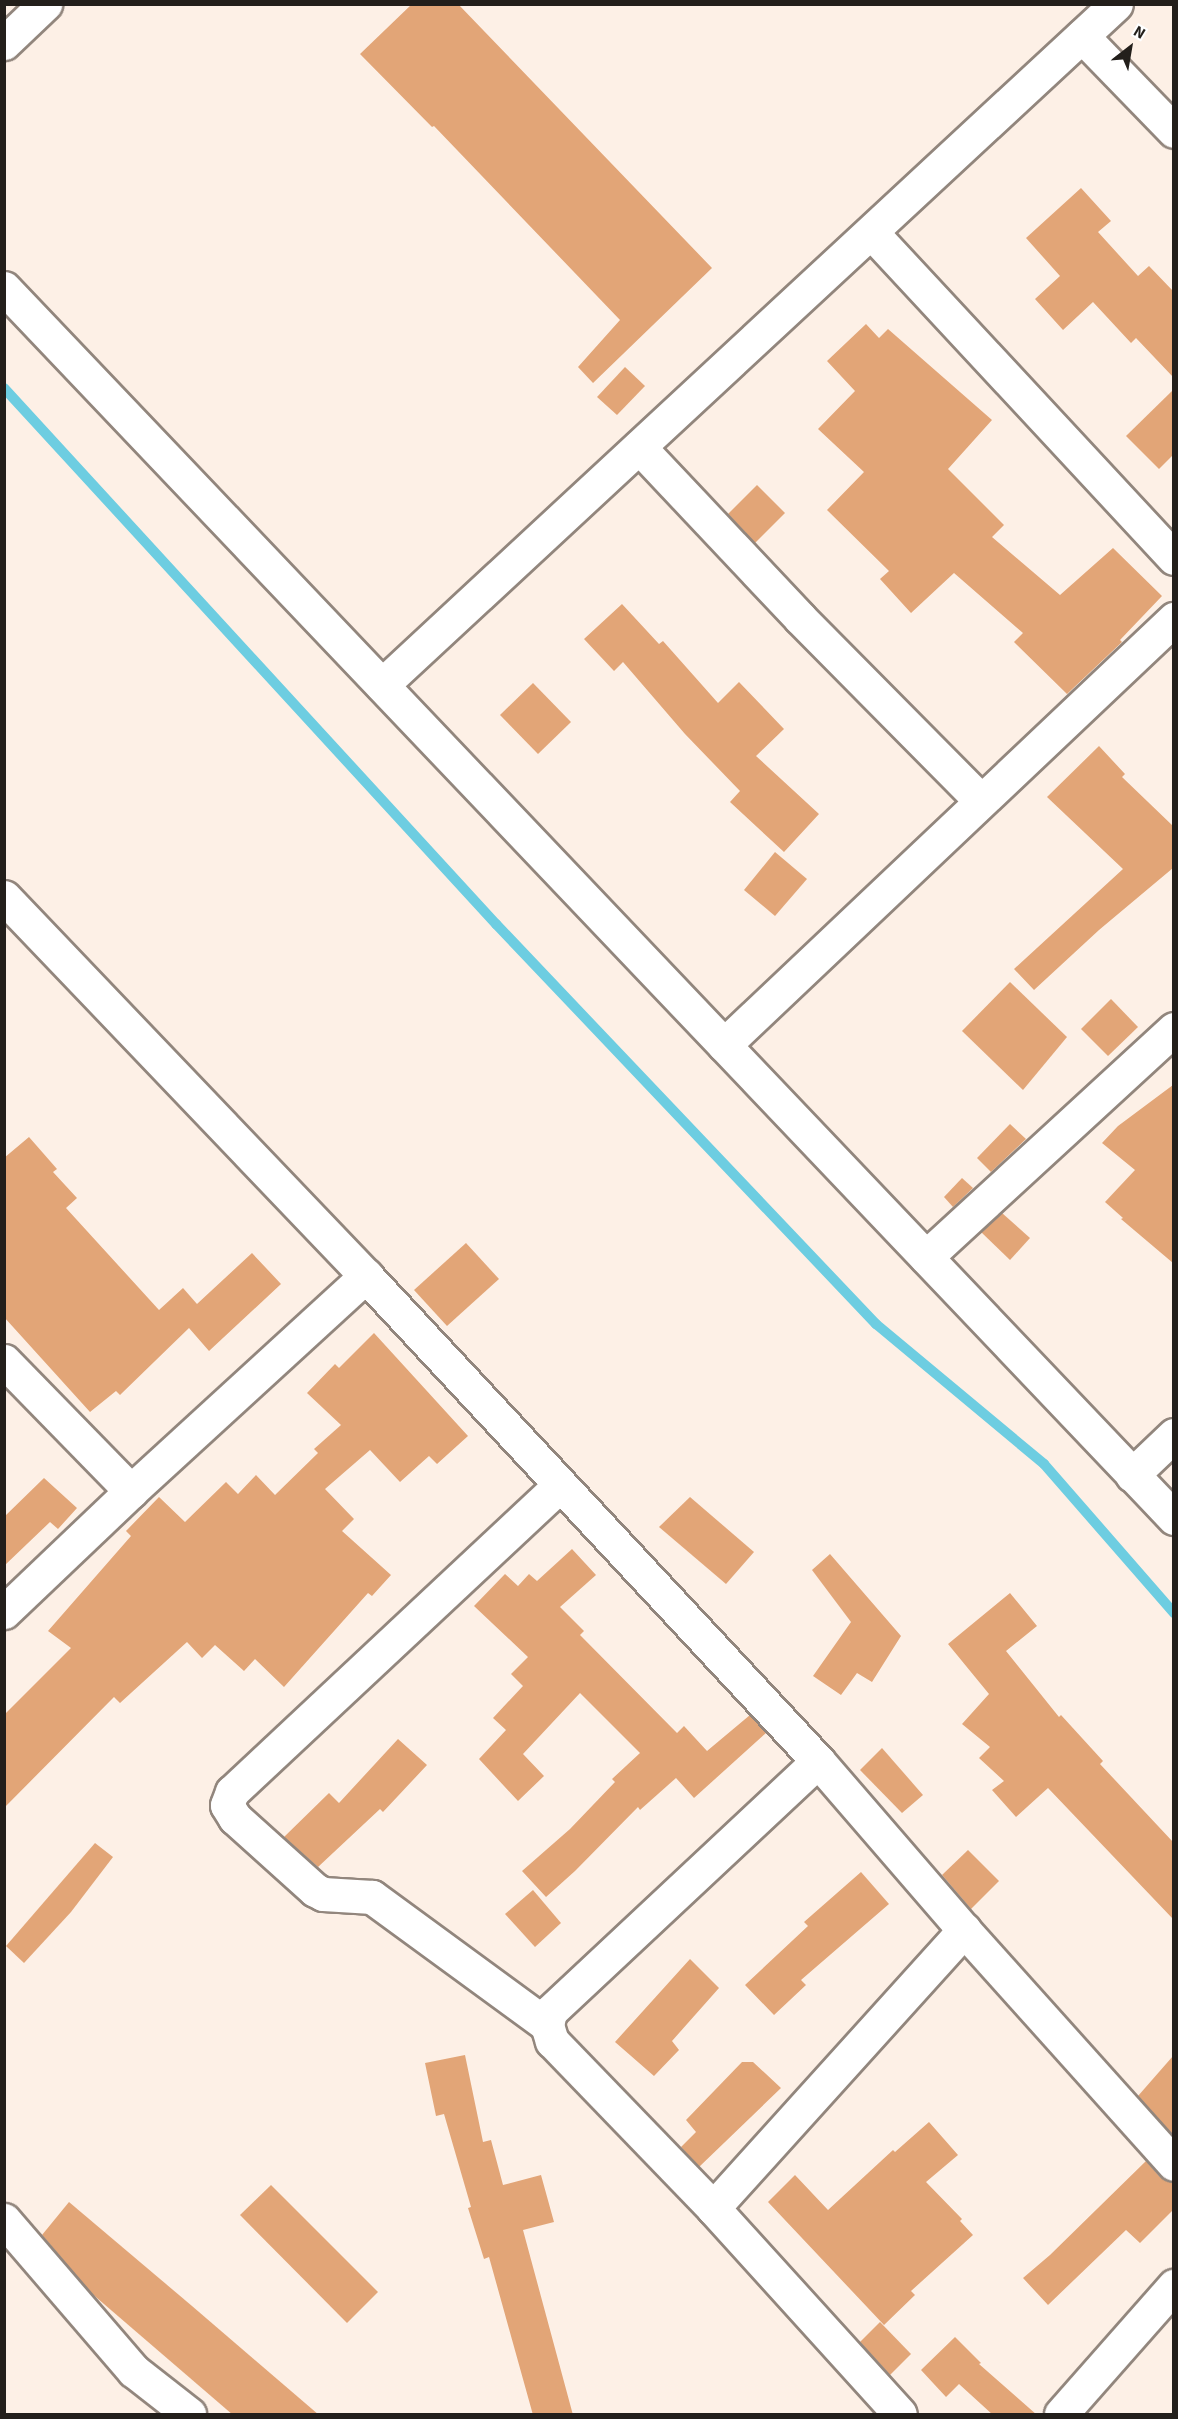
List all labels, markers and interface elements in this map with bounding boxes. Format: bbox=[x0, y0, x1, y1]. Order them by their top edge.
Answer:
north arrow bbox=[1100, 18, 1160, 78]
text: N bbox=[1129, 20, 1149, 45]

